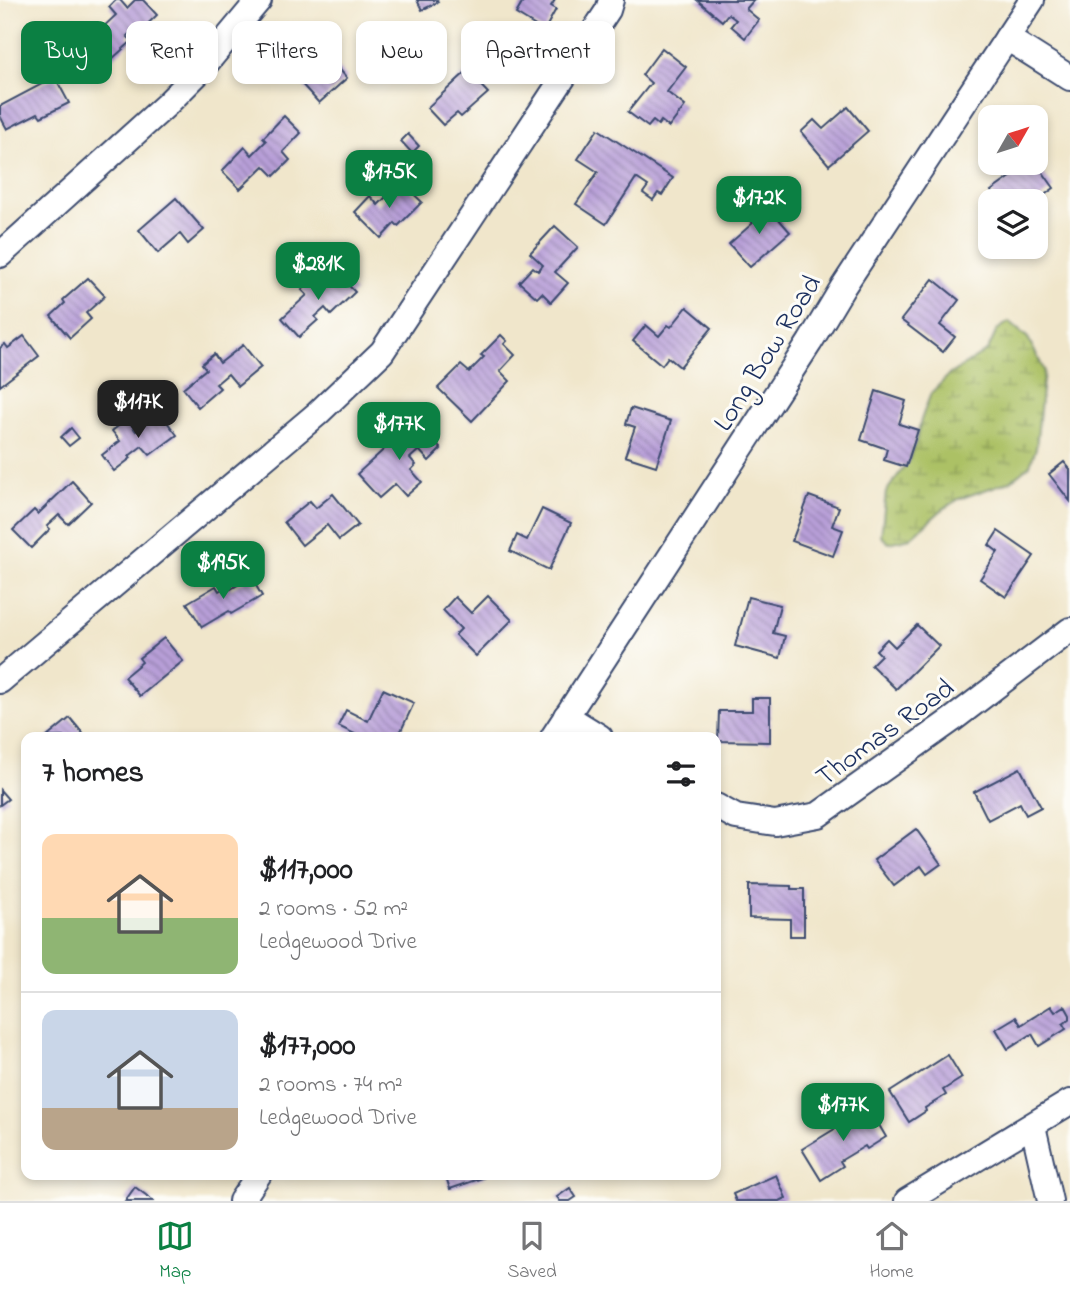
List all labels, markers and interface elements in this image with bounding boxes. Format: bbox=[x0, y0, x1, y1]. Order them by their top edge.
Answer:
chip: Buy bbox=[21, 21, 112, 84]
chip: Rent bbox=[126, 21, 218, 84]
chip: Filters bbox=[232, 21, 342, 84]
chip: New bbox=[356, 21, 447, 84]
chip: Apartment bbox=[461, 21, 615, 84]
north arrow bbox=[978, 105, 1048, 175]
map controls bbox=[978, 105, 1048, 259]
pin: $175K bbox=[340, 150, 438, 210]
text: $175K bbox=[361, 156, 417, 189]
pin: $172K bbox=[710, 176, 808, 236]
text: $172K bbox=[732, 182, 786, 215]
button: layers bbox=[978, 189, 1048, 259]
pin: $281K bbox=[269, 243, 367, 302]
text: $281K bbox=[292, 248, 344, 281]
street label: Long Bow Road bbox=[704, 267, 834, 440]
pin: $117K bbox=[89, 380, 187, 440]
text: $117K bbox=[113, 386, 163, 419]
pin: $177K bbox=[350, 402, 448, 462]
text: $177K bbox=[373, 408, 425, 441]
pin: $195K bbox=[174, 542, 272, 601]
text: $195K bbox=[197, 547, 249, 580]
street label: Thomas Road bbox=[808, 669, 964, 798]
text: 7 homes bbox=[42, 752, 144, 796]
icon: filters bbox=[662, 755, 700, 793]
text: $117,000 bbox=[259, 849, 353, 893]
icon: home bbox=[98, 862, 182, 946]
text: 2 rooms · 52 m² bbox=[259, 893, 408, 926]
text: Ledgewood Drive bbox=[259, 926, 417, 959]
text: $177,000 bbox=[259, 1025, 355, 1069]
icon: home bbox=[98, 1038, 182, 1122]
text: 2 rooms · 74 m² bbox=[259, 1069, 403, 1102]
pin: $177K bbox=[794, 1084, 892, 1143]
text: $177K bbox=[817, 1089, 869, 1122]
text: Ledgewood Drive bbox=[259, 1102, 417, 1135]
tab: Map bbox=[156, 1217, 194, 1286]
tab: Saved bbox=[507, 1217, 557, 1286]
tab: Home bbox=[869, 1217, 914, 1286]

